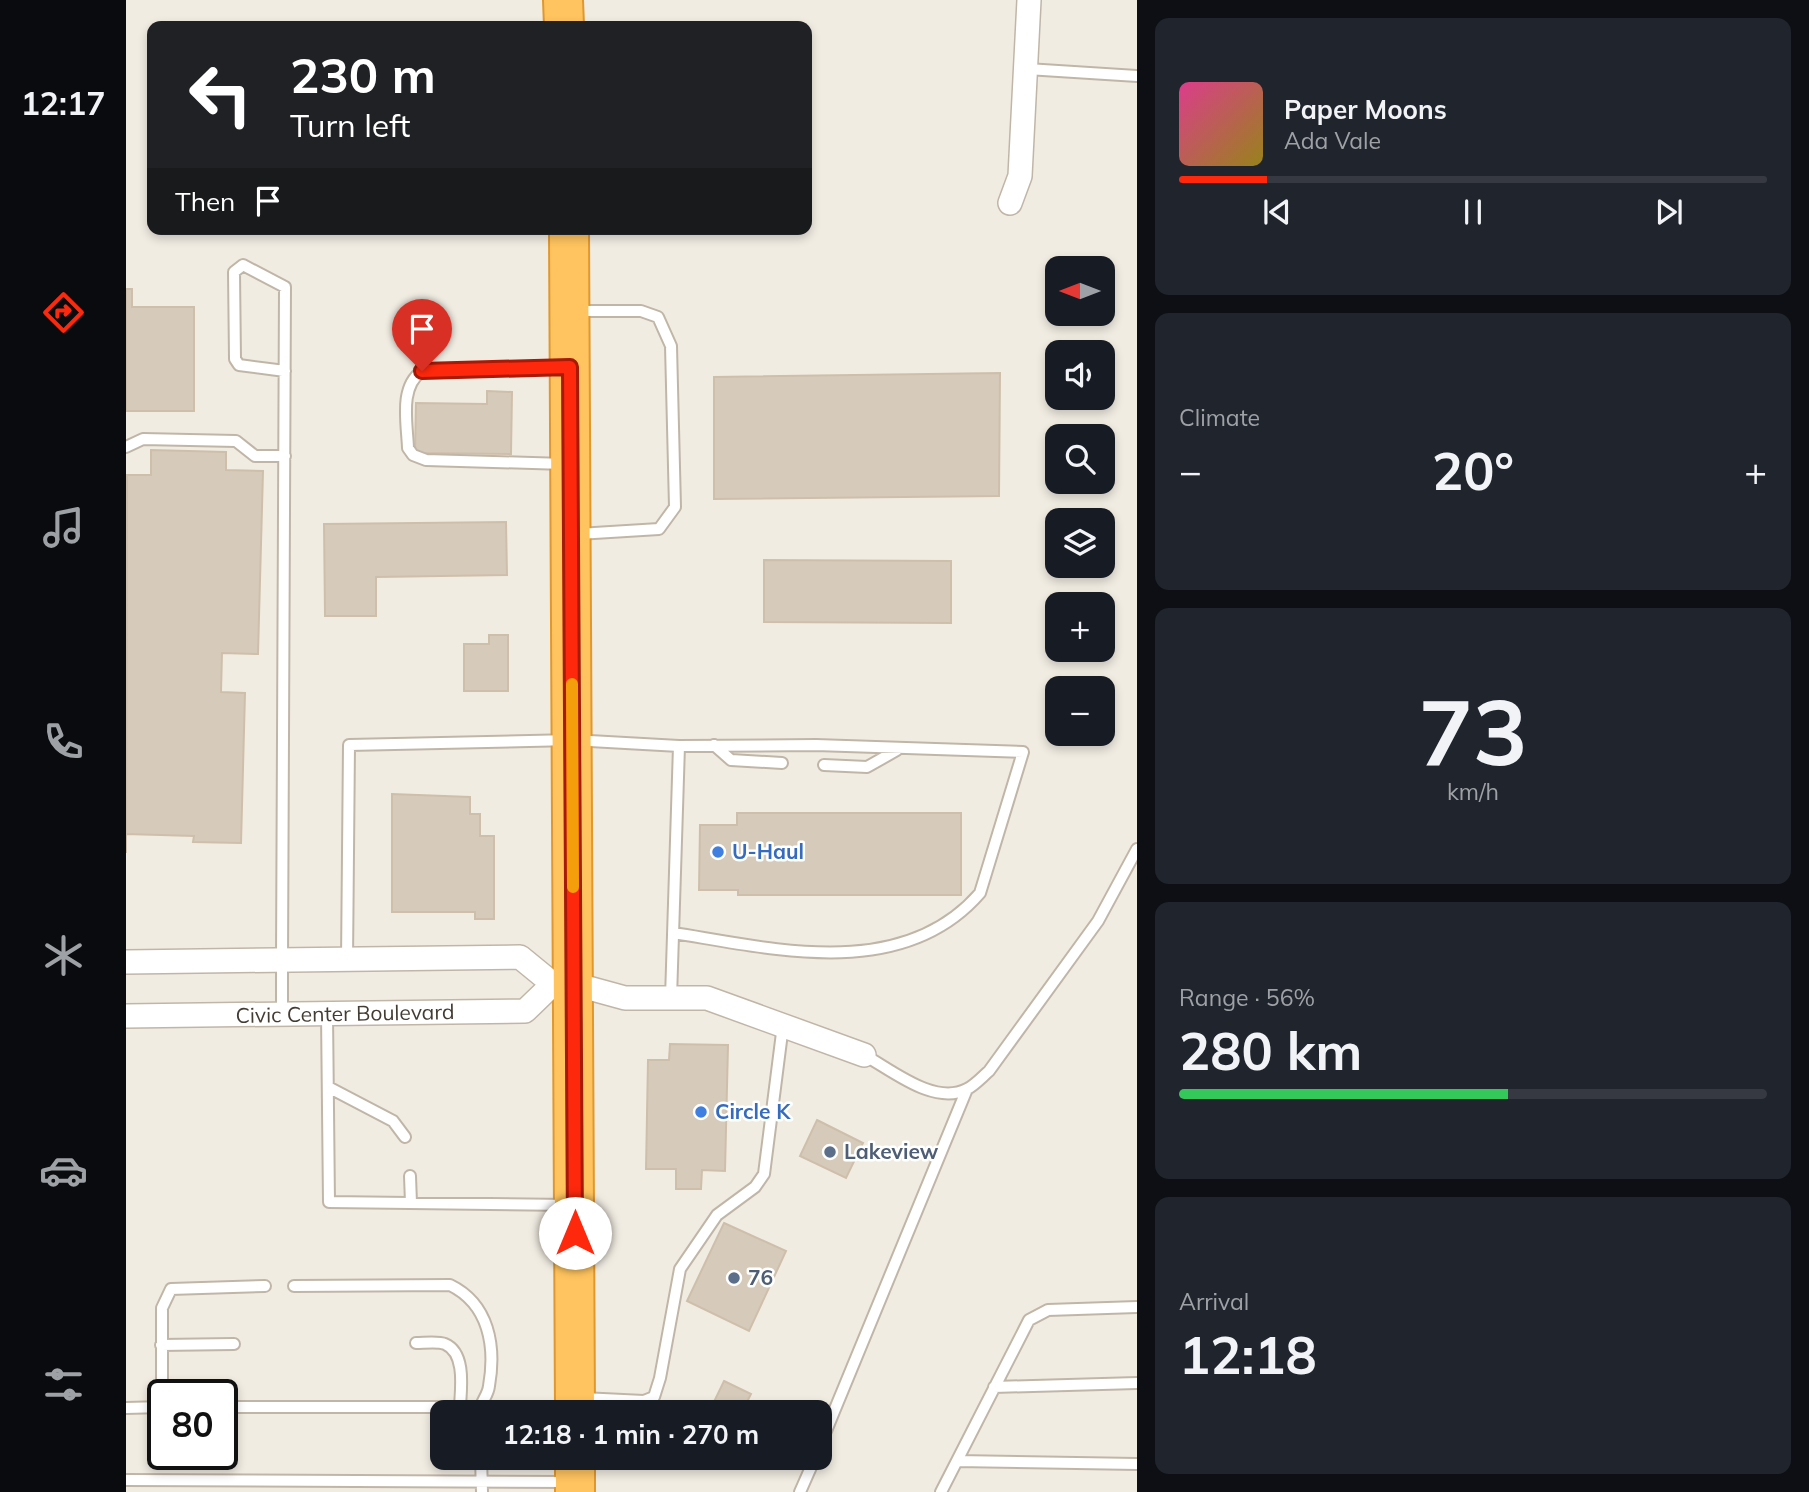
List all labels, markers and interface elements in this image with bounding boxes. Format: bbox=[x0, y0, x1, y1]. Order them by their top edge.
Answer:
text: 230 m bbox=[290, 44, 436, 105]
icon: left bbox=[175, 49, 266, 140]
text: 12:17 bbox=[21, 83, 105, 123]
text: Paper Moons bbox=[1284, 93, 1447, 126]
text: Turn left bbox=[290, 105, 410, 145]
text: Ada Vale bbox=[1284, 126, 1381, 155]
icon: arrive bbox=[249, 182, 287, 220]
text: Then bbox=[175, 185, 235, 218]
icon: previous bbox=[1258, 193, 1296, 231]
icon: pause bbox=[1454, 193, 1492, 231]
icon: next bbox=[1650, 193, 1688, 231]
north arrow bbox=[1045, 256, 1115, 326]
map controls bbox=[1045, 256, 1115, 746]
icon: directions bbox=[39, 288, 88, 337]
pin bbox=[392, 299, 452, 371]
icon: arrive bbox=[403, 310, 441, 348]
button: sound bbox=[1045, 340, 1115, 410]
text: Climate bbox=[1179, 403, 1260, 432]
button: search bbox=[1045, 424, 1115, 494]
text: 20° bbox=[1432, 438, 1514, 503]
text: − bbox=[1179, 447, 1202, 495]
text: + bbox=[1744, 447, 1767, 495]
icon: music bbox=[39, 503, 88, 552]
button: layers bbox=[1045, 508, 1115, 578]
button: + bbox=[1045, 592, 1115, 662]
text: 73 bbox=[1418, 674, 1528, 788]
button: − bbox=[1045, 676, 1115, 746]
icon: phone bbox=[39, 717, 88, 766]
text: km/h bbox=[1447, 777, 1499, 806]
place label: U-Haul bbox=[732, 838, 804, 864]
marker: U-Haul bbox=[710, 844, 726, 860]
icon: climate bbox=[39, 931, 88, 980]
text: Range · 56% bbox=[1179, 983, 1315, 1012]
street label: Civic Center Boulevard bbox=[235, 998, 455, 1028]
text: 280 km bbox=[1179, 1018, 1362, 1083]
place label: Circle K bbox=[715, 1098, 791, 1124]
marker: Circle K bbox=[693, 1104, 709, 1120]
place label: Lakeview bbox=[844, 1138, 939, 1164]
marker: Lakeview bbox=[822, 1144, 838, 1160]
icon: car bbox=[39, 1146, 88, 1195]
position arrow bbox=[538, 1196, 612, 1270]
place label: 76 bbox=[748, 1264, 773, 1290]
marker: 76 bbox=[726, 1270, 742, 1286]
text: Arrival bbox=[1179, 1287, 1249, 1316]
text: 12:18 bbox=[1179, 1322, 1317, 1387]
icon: filters bbox=[39, 1360, 88, 1409]
speed limit sign: 80 bbox=[147, 1379, 238, 1470]
text: 12:18 · 1 min · 270 m bbox=[503, 1418, 759, 1451]

